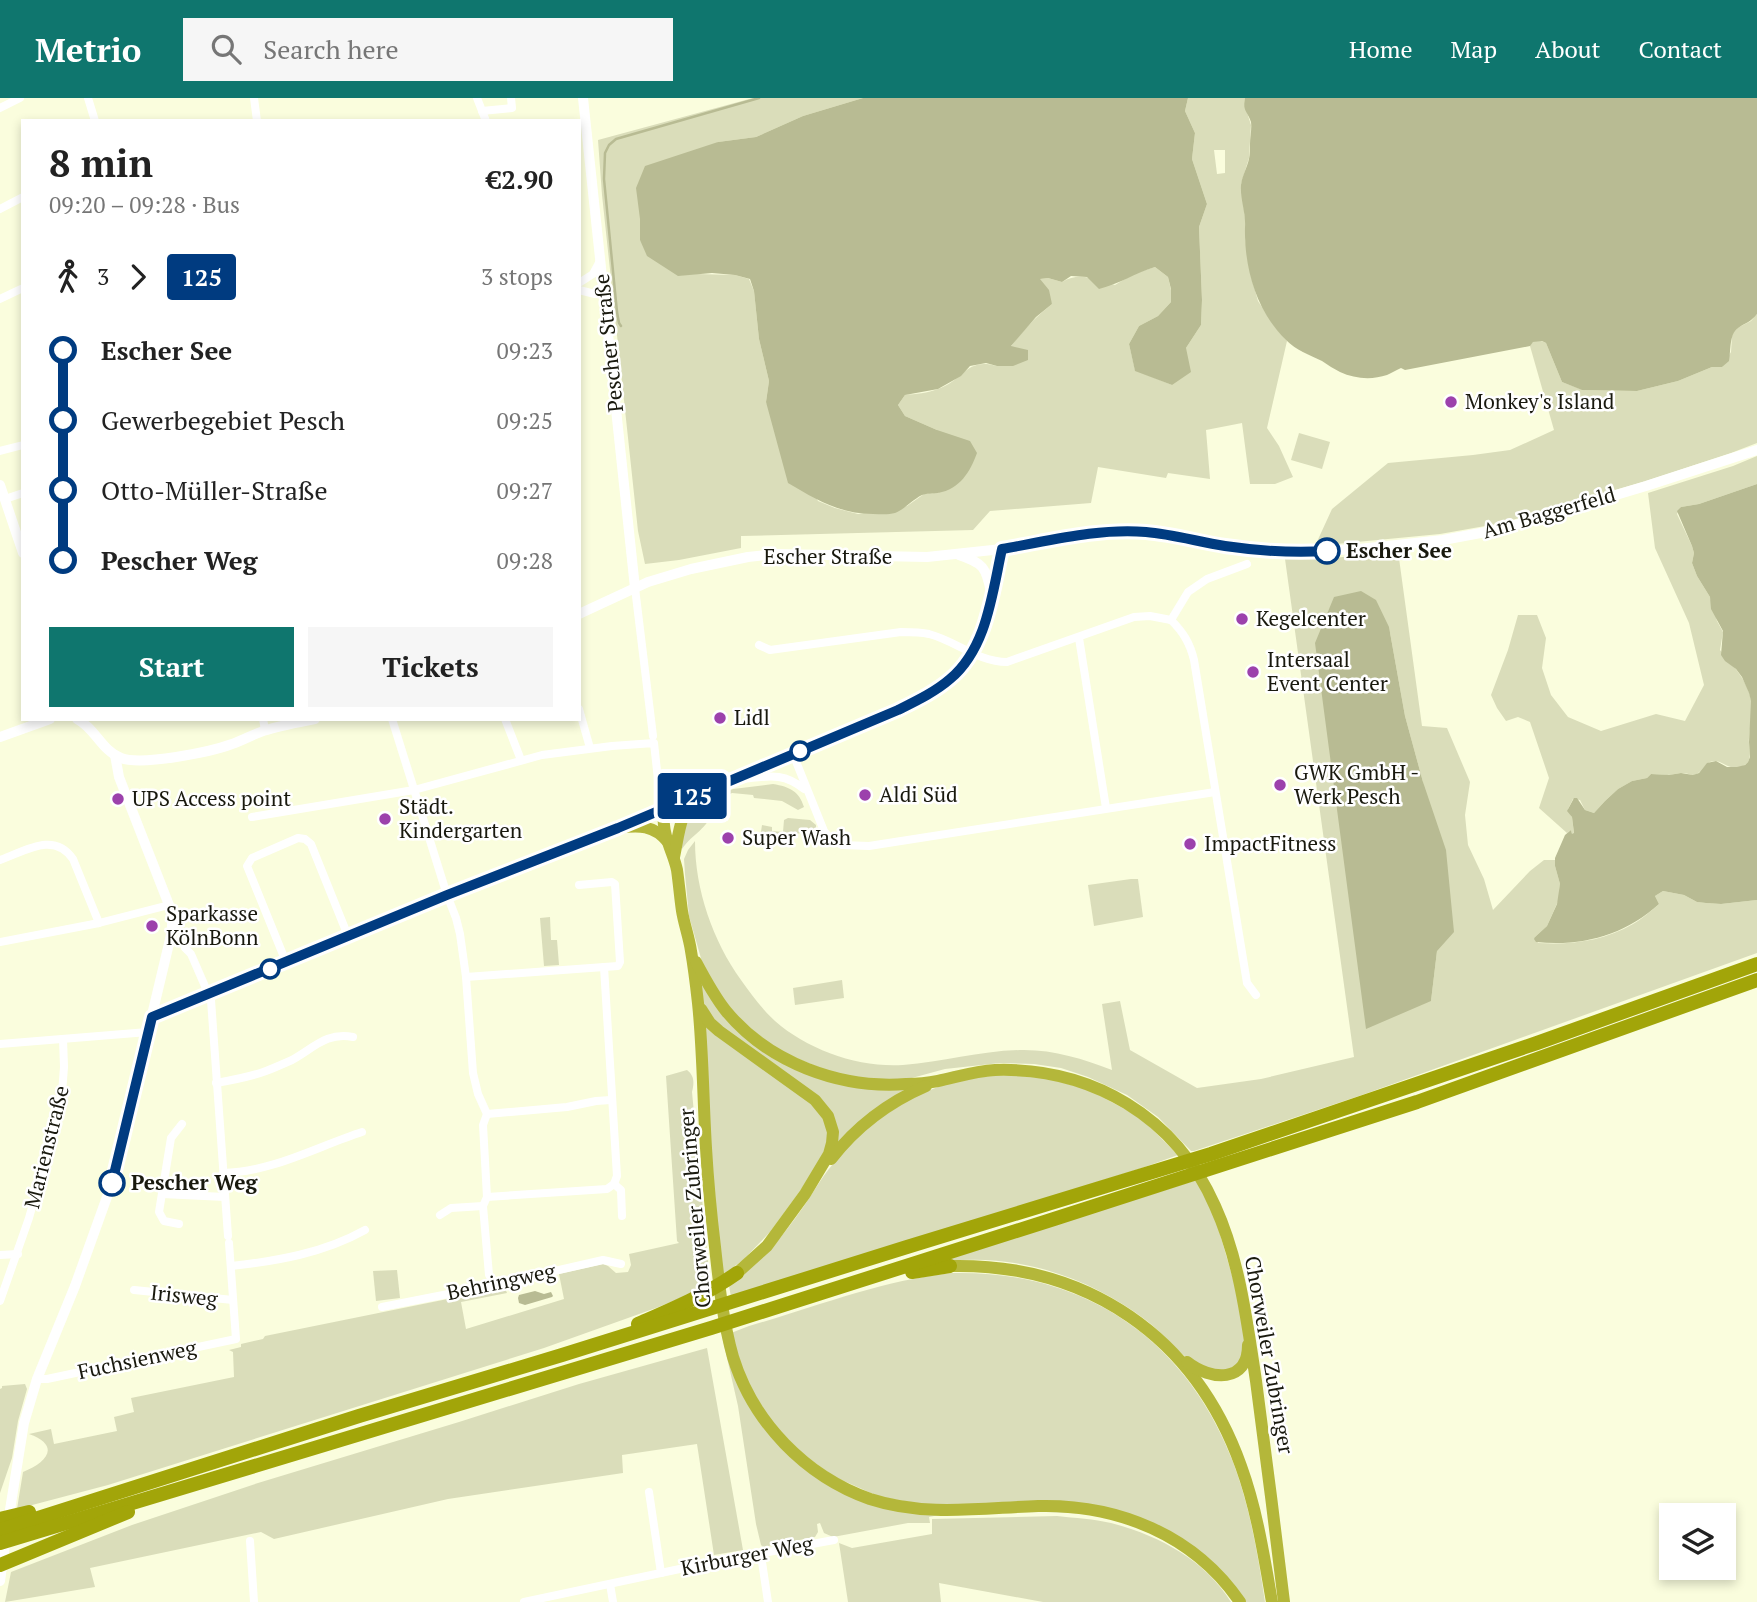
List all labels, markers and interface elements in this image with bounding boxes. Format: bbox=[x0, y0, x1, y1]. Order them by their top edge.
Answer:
search box bbox=[183, 18, 673, 81]
text: Metrio bbox=[35, 28, 141, 71]
icon: search bbox=[207, 30, 245, 68]
text: Search here bbox=[263, 32, 399, 66]
text: Home bbox=[1349, 33, 1413, 65]
text: Map bbox=[1451, 33, 1497, 65]
text: About bbox=[1535, 33, 1601, 65]
text: Contact bbox=[1639, 33, 1722, 65]
text: 8 min bbox=[49, 138, 153, 188]
text: €2.90 bbox=[487, 162, 553, 196]
text: 09:20 – 09:28 · Bus bbox=[49, 189, 240, 220]
icon: walk bbox=[49, 258, 87, 296]
icon: forward bbox=[119, 258, 157, 296]
text: 3 bbox=[97, 261, 109, 292]
text: 125 bbox=[181, 261, 222, 293]
text: 3 stops bbox=[481, 261, 553, 292]
street label: Pescher Straße bbox=[587, 272, 629, 414]
text: Escher See bbox=[101, 333, 232, 367]
text: 09:23 bbox=[496, 335, 553, 366]
place label: Monkey's Island bbox=[1465, 387, 1615, 415]
marker: Monkey's Island bbox=[1443, 394, 1459, 410]
text: Gewerbegebiet Pesch bbox=[101, 403, 345, 437]
text: 09:25 bbox=[496, 405, 553, 436]
text: Otto-Müller-Straße bbox=[101, 473, 328, 507]
text: 09:27 bbox=[496, 475, 553, 506]
street label: Am Baggerfeld bbox=[1479, 480, 1619, 544]
place label: Escher See bbox=[1346, 536, 1452, 564]
marker: Escher See bbox=[1314, 538, 1340, 564]
street label: Escher Straße bbox=[764, 542, 892, 570]
text: Pescher Weg bbox=[101, 543, 257, 577]
text: 09:28 bbox=[496, 545, 553, 576]
place label: Kegelcenter bbox=[1256, 604, 1366, 632]
marker: Kegelcenter bbox=[1234, 611, 1250, 627]
button: Start bbox=[49, 627, 294, 707]
button: Tickets bbox=[308, 627, 553, 707]
place label: Intersaal Event Center bbox=[1267, 645, 1388, 697]
marker: Intersaal Event Center bbox=[1245, 664, 1261, 680]
place label: Lidl bbox=[734, 703, 770, 731]
marker: Lidl bbox=[712, 710, 728, 726]
unlabelled marker bbox=[790, 741, 810, 761]
place label: GWK GmbH - Werk Pesch bbox=[1294, 758, 1419, 810]
line badge: 125 bbox=[652, 773, 732, 819]
marker: GWK GmbH - Werk Pesch bbox=[1272, 777, 1288, 793]
text: 125 bbox=[672, 780, 712, 812]
place label: Aldi Süd bbox=[879, 780, 958, 808]
place label: UPS Access point bbox=[132, 784, 291, 812]
marker: Aldi Süd bbox=[857, 787, 873, 803]
marker: UPS Access point bbox=[110, 791, 126, 807]
place label: Städt. Kindergarten bbox=[399, 792, 523, 844]
marker: Städt. Kindergarten bbox=[377, 811, 393, 827]
place label: Super Wash bbox=[742, 823, 851, 851]
place label: ImpactFitness bbox=[1204, 829, 1336, 857]
marker: Super Wash bbox=[720, 830, 736, 846]
marker: ImpactFitness bbox=[1182, 836, 1198, 852]
place label: Sparkasse KölnBonn bbox=[166, 899, 259, 951]
marker: Sparkasse KölnBonn bbox=[144, 918, 160, 934]
unlabelled marker bbox=[260, 959, 280, 979]
street label: Marienstraße bbox=[17, 1082, 75, 1211]
street label: Chorweiler Zubringer bbox=[671, 1107, 717, 1309]
place label: Pescher Weg bbox=[131, 1168, 259, 1196]
marker: Pescher Weg bbox=[99, 1170, 125, 1196]
street label: Chorweiler Zubringer bbox=[1239, 1254, 1301, 1456]
street label: Behringweg bbox=[444, 1256, 559, 1306]
street label: Irisweg bbox=[149, 1278, 220, 1313]
street label: Fuchsienweg bbox=[75, 1333, 200, 1385]
map controls bbox=[1659, 1503, 1736, 1580]
button: layers bbox=[1659, 1503, 1736, 1580]
street label: Kirburger Weg bbox=[678, 1528, 816, 1582]

